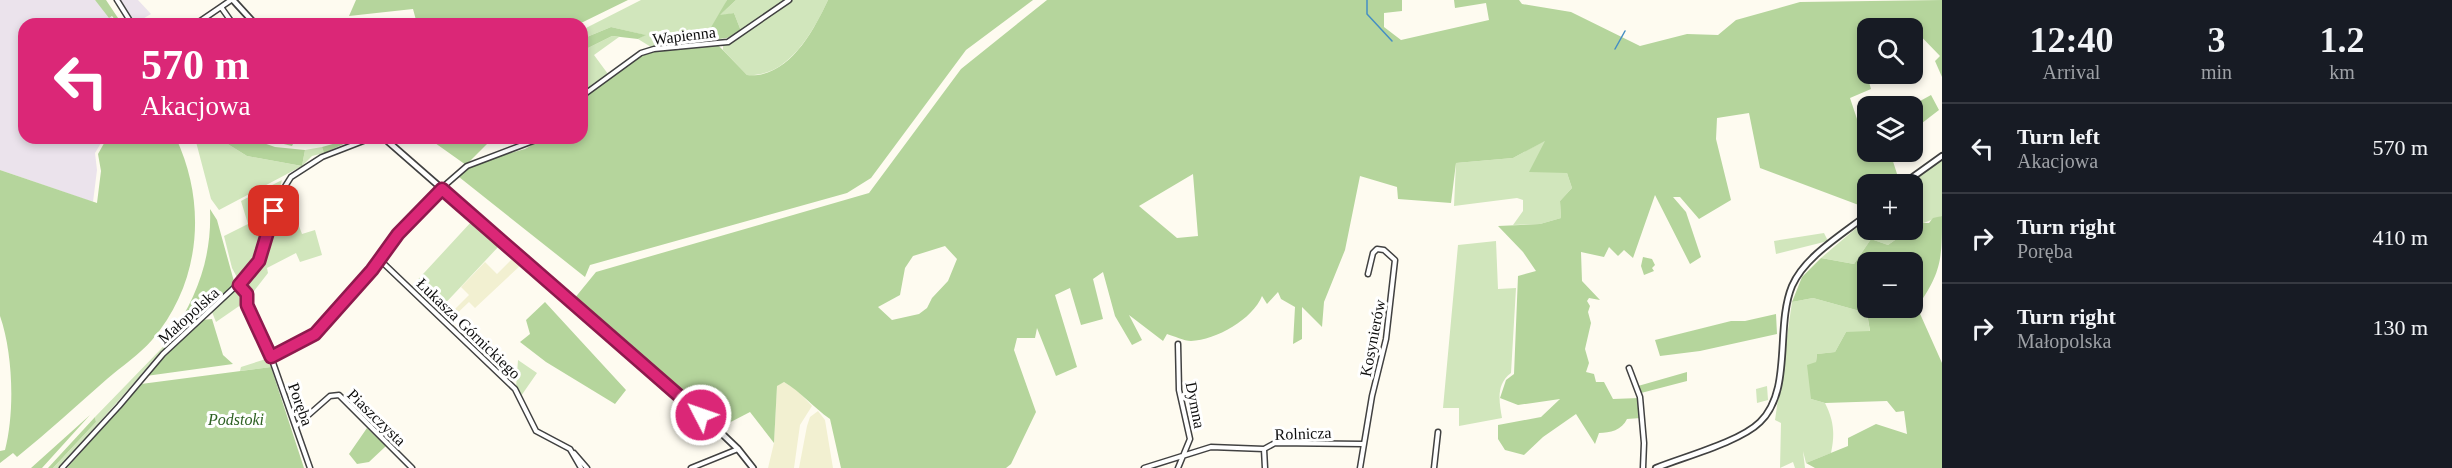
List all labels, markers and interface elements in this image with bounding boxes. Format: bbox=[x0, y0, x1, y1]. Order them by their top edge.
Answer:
map controls bbox=[1857, 18, 1923, 318]
button: search bbox=[1857, 18, 1923, 84]
text: 12:40 bbox=[2029, 20, 2113, 60]
text: 3 bbox=[2208, 20, 2226, 60]
text: 1.2 bbox=[2320, 20, 2365, 60]
street label: Wapienna bbox=[651, 23, 717, 49]
icon: left bbox=[42, 42, 120, 120]
text: 570 m bbox=[141, 42, 250, 88]
text: Arrival bbox=[2043, 61, 2100, 83]
text: min bbox=[2201, 61, 2232, 83]
text: km bbox=[2329, 61, 2355, 83]
text: Akacjowa bbox=[141, 91, 250, 121]
button: layers bbox=[1857, 96, 1923, 162]
text: Turn left bbox=[2017, 124, 2100, 149]
icon: left bbox=[1966, 132, 1999, 165]
text: 570 m bbox=[2372, 135, 2428, 160]
text: Akacjowa bbox=[2017, 150, 2098, 172]
button: + bbox=[1857, 174, 1923, 240]
pin bbox=[248, 185, 299, 236]
icon: arrive bbox=[257, 194, 290, 227]
text: Turn right bbox=[2017, 214, 2116, 239]
icon: right bbox=[1966, 222, 1999, 255]
text: 410 m bbox=[2372, 225, 2428, 250]
text: Poręba bbox=[2017, 240, 2073, 262]
button: − bbox=[1857, 252, 1923, 318]
street label: Łukasza Górnickiego bbox=[413, 275, 524, 383]
street label: Małopolska bbox=[155, 284, 223, 348]
street label: Kosynierów bbox=[1357, 298, 1389, 378]
text: Turn right bbox=[2017, 304, 2116, 329]
icon: right bbox=[1966, 312, 1999, 345]
text: 130 m bbox=[2372, 315, 2428, 340]
text: Małopolska bbox=[2017, 330, 2111, 352]
street label: Poręba bbox=[284, 380, 316, 428]
street label: Dymna bbox=[1182, 380, 1208, 430]
position arrow bbox=[669, 383, 733, 447]
street label: Piaszczysta bbox=[344, 386, 409, 450]
park label: Podstoki bbox=[207, 411, 264, 428]
street label: Rolnicza bbox=[1274, 424, 1332, 443]

